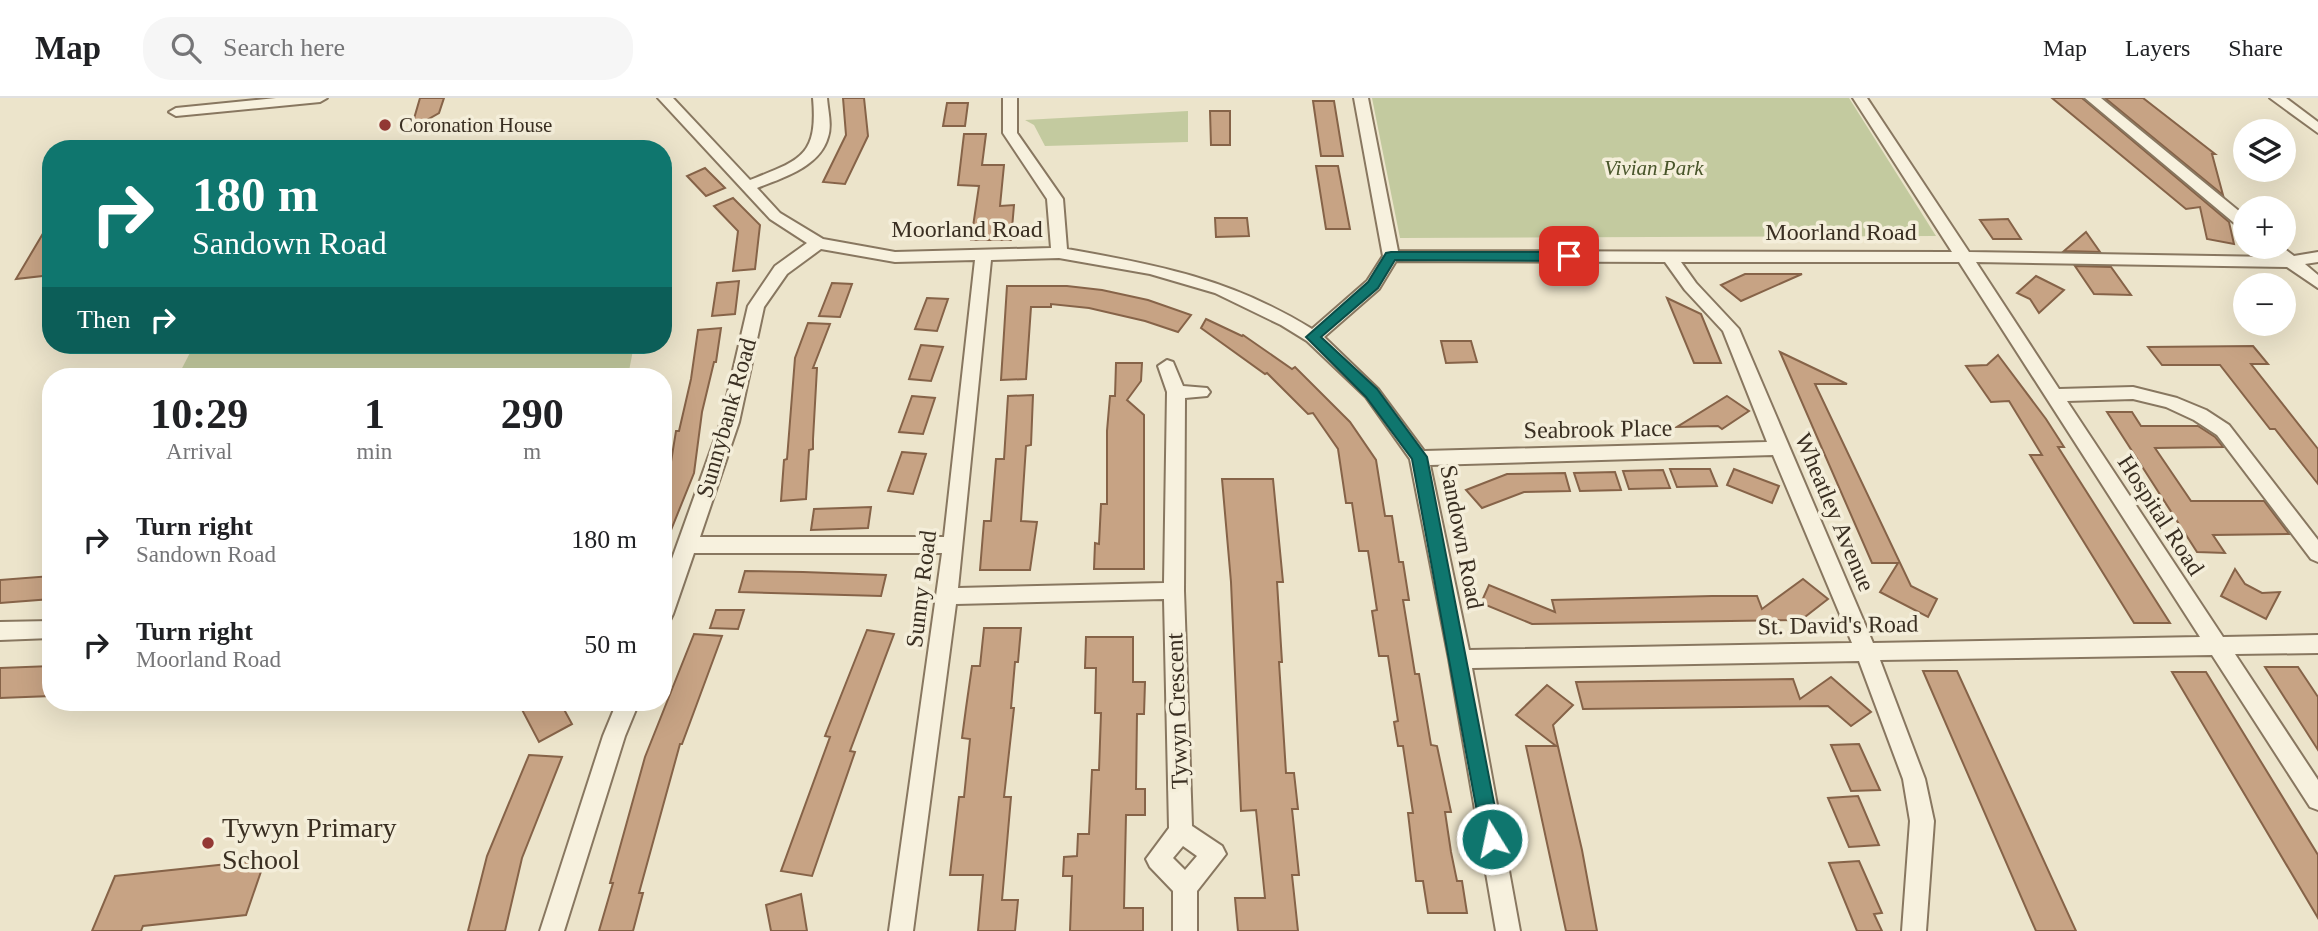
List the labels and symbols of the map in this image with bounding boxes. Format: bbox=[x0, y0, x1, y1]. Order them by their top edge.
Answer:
place label: Coronation House bbox=[399, 113, 552, 137]
marker: Coronation House bbox=[377, 117, 393, 133]
park label: Vivian Park bbox=[1604, 156, 1704, 180]
street label: Moorland Road bbox=[891, 216, 1043, 242]
street label: Moorland Road bbox=[1765, 219, 1917, 245]
pin bbox=[1539, 226, 1599, 286]
street label: Sunnybank Road bbox=[691, 335, 761, 501]
street label: Seabrook Place bbox=[1523, 415, 1673, 443]
street label: Wheatley Avenue bbox=[1790, 429, 1880, 595]
street label: Hospital Road bbox=[2113, 450, 2209, 580]
street label: Sandown Road bbox=[1435, 463, 1489, 611]
street label: Sunny Road bbox=[901, 529, 941, 649]
street label: St. David's Road bbox=[1757, 611, 1919, 639]
street label: Tywyn Crescent bbox=[1161, 632, 1193, 790]
position arrow bbox=[1455, 802, 1529, 876]
place label: Tywyn Primary School bbox=[222, 812, 397, 875]
marker: Tywyn Primary School bbox=[200, 835, 216, 851]

